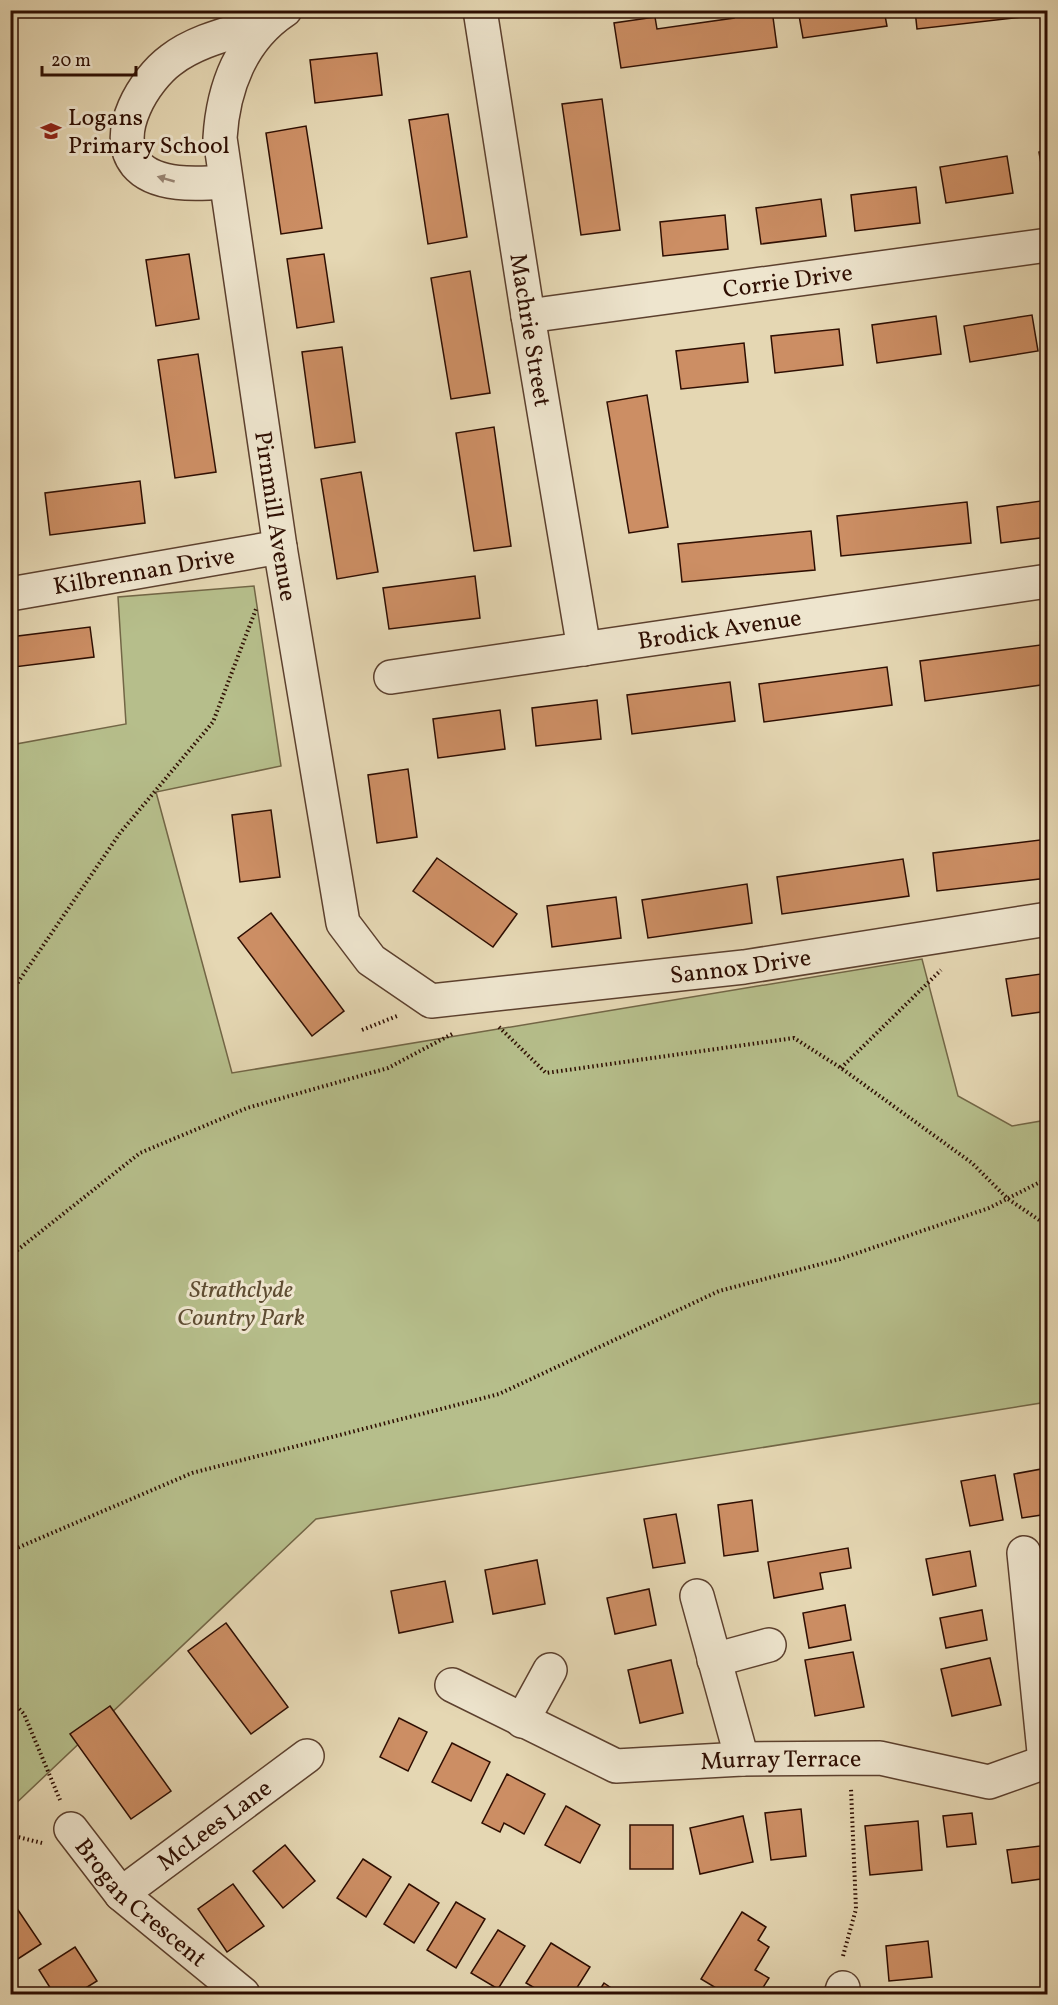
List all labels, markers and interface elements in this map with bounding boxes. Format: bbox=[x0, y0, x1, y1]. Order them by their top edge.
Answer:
scale bar bbox=[42, 39, 136, 77]
text: 20 m bbox=[51, 49, 91, 74]
place label: Logans Primary School bbox=[68, 102, 230, 164]
school or university icon: Logans Primary School bbox=[39, 119, 63, 143]
one-way arrow bbox=[157, 174, 175, 183]
street label: Machrie Street bbox=[499, 251, 558, 410]
street label: Corrie Drive bbox=[721, 257, 855, 308]
street label: Pirnmill Avenue bbox=[244, 429, 304, 604]
street label: Kilbrennan Drive bbox=[51, 540, 238, 605]
street label: Brodick Avenue bbox=[636, 602, 804, 660]
street label: Sannox Drive bbox=[668, 942, 814, 994]
park label: Strathclyde Country Park bbox=[177, 1274, 305, 1336]
street label: Murray Terrace bbox=[700, 1743, 862, 1780]
street label: McLees Lane bbox=[151, 1773, 280, 1880]
street label: Brogan Crescent bbox=[65, 1832, 213, 1976]

